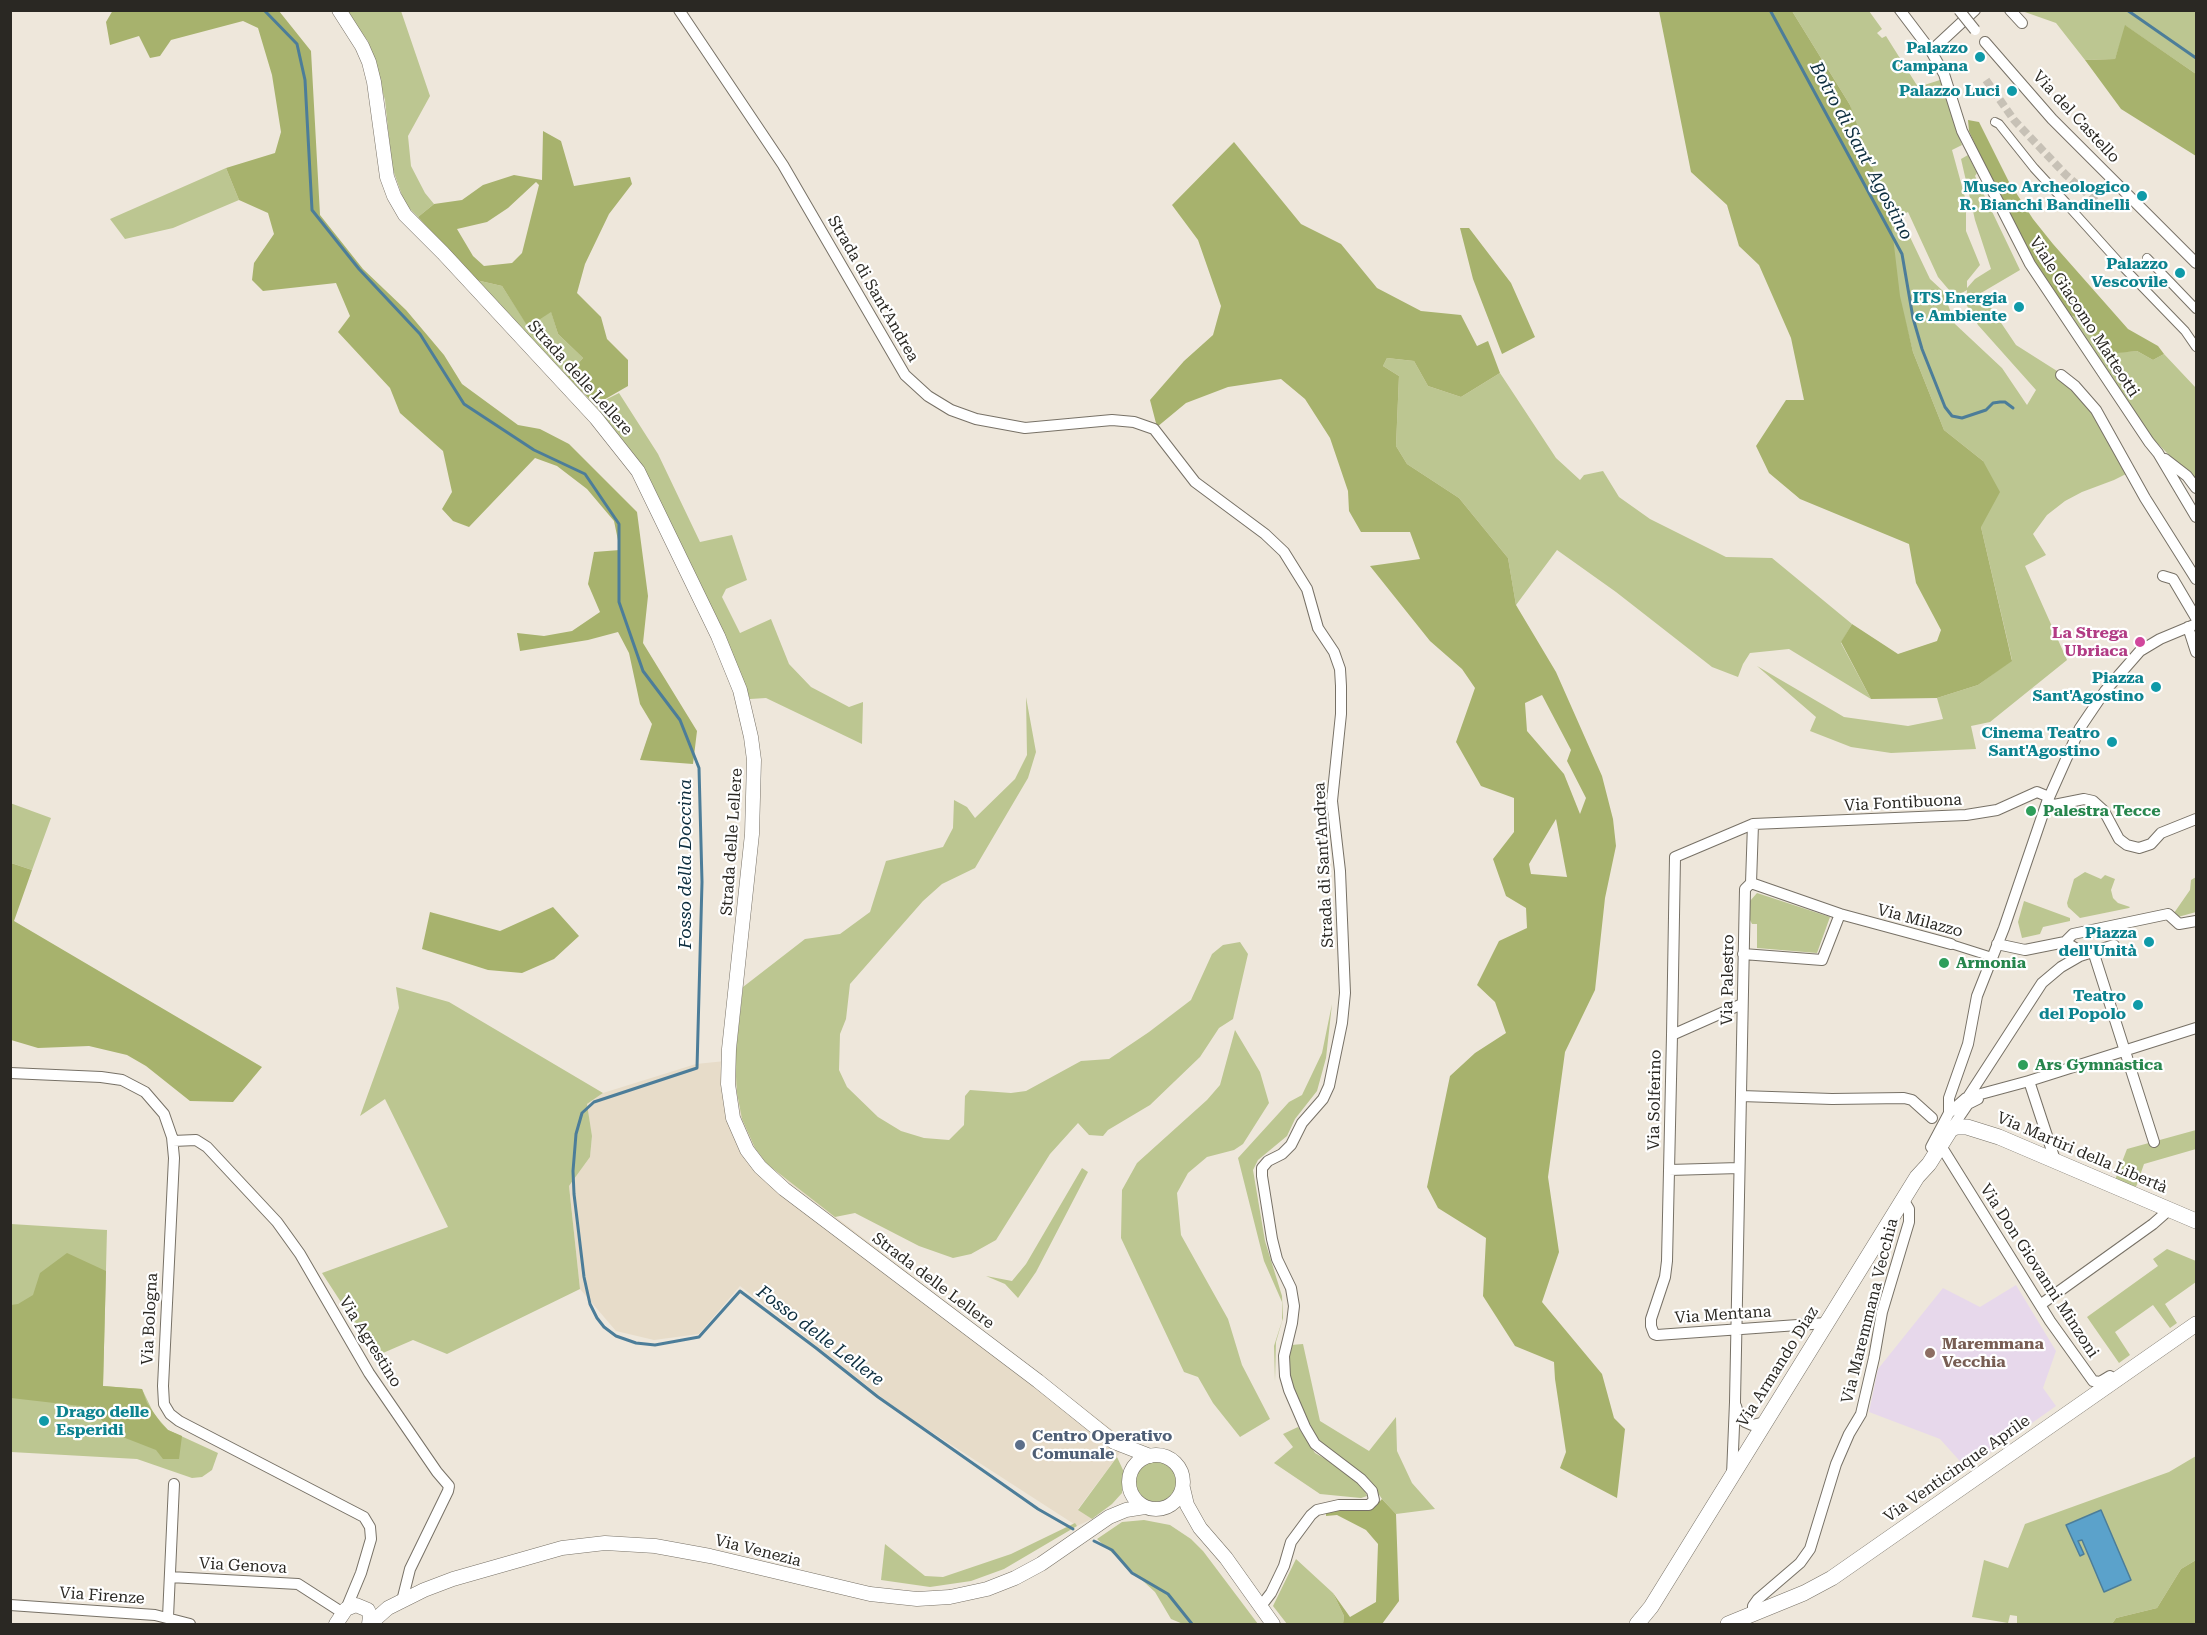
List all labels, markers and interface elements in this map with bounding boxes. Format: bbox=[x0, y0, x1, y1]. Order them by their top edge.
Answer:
place label: Palazzo Campana bbox=[1892, 38, 1968, 76]
marker: Palazzo Campana bbox=[1973, 50, 1987, 64]
water label: Botro di Sant' Agostino bbox=[1805, 58, 1917, 244]
street label: Via del Castello bbox=[2028, 67, 2124, 167]
place label: Palazzo Luci bbox=[1899, 81, 2000, 101]
marker: Palazzo Luci bbox=[2005, 84, 2019, 98]
place label: Museo Archeologico R. Bianchi Bandinelli bbox=[1959, 177, 2130, 215]
marker: Museo Archeologico R. Bianchi Bandinelli bbox=[2135, 189, 2149, 203]
street label: Strada di Sant'Andrea bbox=[823, 212, 923, 366]
street label: Viale Giacomo Matteotti bbox=[2025, 233, 2143, 401]
place label: Palazzo Vescovile bbox=[2091, 254, 2168, 292]
marker: Palazzo Vescovile bbox=[2173, 266, 2187, 280]
place label: ITS Energia e Ambiente bbox=[1913, 288, 2007, 326]
marker: ITS Energia e Ambiente bbox=[2012, 300, 2026, 314]
street label: Strada delle Lellere bbox=[523, 317, 637, 439]
place label: La Strega Ubriaca bbox=[2052, 623, 2128, 661]
marker: La Strega Ubriaca bbox=[2133, 635, 2147, 649]
place label: Piazza Sant'Agostino bbox=[2032, 668, 2144, 706]
marker: Piazza Sant'Agostino bbox=[2149, 680, 2163, 694]
place label: Cinema Teatro Sant'Agostino bbox=[1981, 723, 2100, 761]
marker: Cinema Teatro Sant'Agostino bbox=[2105, 735, 2119, 749]
street label: Strada delle Lellere bbox=[717, 768, 747, 916]
water label: Fosso della Doccina bbox=[675, 779, 697, 949]
street label: Strada di Sant'Andrea bbox=[1310, 782, 1338, 948]
street label: Via Fontibuona bbox=[1843, 790, 1963, 816]
place label: Palestra Tecce bbox=[2043, 801, 2161, 821]
marker: Palestra Tecce bbox=[2024, 804, 2038, 818]
street label: Via Milazzo bbox=[1875, 900, 1965, 942]
place label: Piazza dell'Unità bbox=[2058, 923, 2137, 961]
street label: Via Palestro bbox=[1718, 934, 1738, 1026]
marker: Piazza dell'Unità bbox=[2142, 935, 2156, 949]
place label: Armonia bbox=[1956, 953, 2026, 973]
marker: Armonia bbox=[1937, 956, 1951, 970]
place label: Teatro del Popolo bbox=[2039, 986, 2126, 1024]
marker: Teatro del Popolo bbox=[2131, 998, 2145, 1012]
street label: Via Solferino bbox=[1645, 1049, 1665, 1151]
place label: Ars Gymnastica bbox=[2035, 1055, 2163, 1075]
marker: Ars Gymnastica bbox=[2016, 1058, 2030, 1072]
street label: Via Martiri della Libertà bbox=[1994, 1108, 2170, 1198]
street label: Via Don Giovanni Minzoni bbox=[1976, 1180, 2102, 1362]
street label: Via Maremmana Vecchia bbox=[1838, 1216, 1902, 1406]
street label: Strada delle Lellere bbox=[868, 1229, 998, 1333]
street label: Via Bologna bbox=[138, 1272, 162, 1366]
water label: Fosso delle Lellere bbox=[752, 1281, 888, 1391]
street label: Via Agrestino bbox=[334, 1293, 406, 1391]
street label: Via Mentana bbox=[1674, 1302, 1772, 1328]
street label: Via Armando Diaz bbox=[1733, 1303, 1823, 1431]
place label: Maremmana Vecchia bbox=[1942, 1334, 2044, 1372]
marker: Maremmana Vecchia bbox=[1923, 1346, 1937, 1360]
place label: Drago delle Esperidi bbox=[56, 1402, 149, 1440]
street label: Via Venticinque Aprile bbox=[1880, 1411, 2034, 1527]
marker: Drago delle Esperidi bbox=[37, 1414, 51, 1428]
place label: Centro Operativo Comunale bbox=[1032, 1426, 1172, 1464]
marker: Centro Operativo Comunale bbox=[1013, 1438, 1027, 1452]
street label: Via Venezia bbox=[713, 1531, 803, 1571]
street label: Via Genova bbox=[199, 1554, 287, 1578]
street label: Via Firenze bbox=[59, 1583, 145, 1609]

